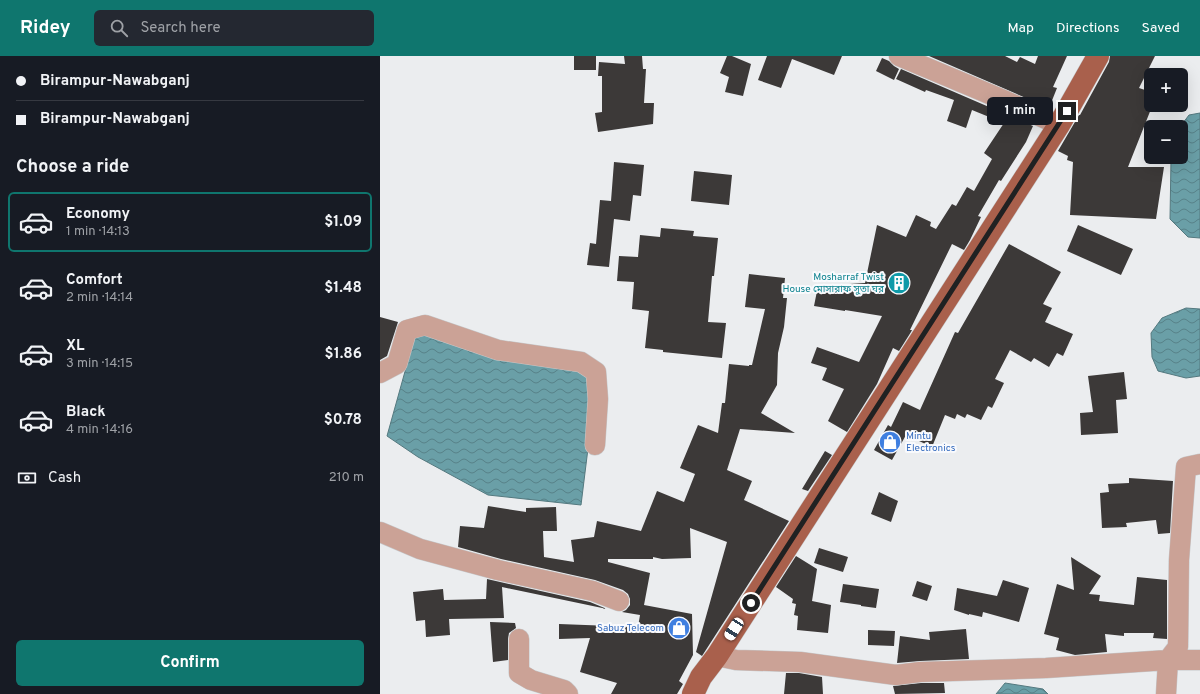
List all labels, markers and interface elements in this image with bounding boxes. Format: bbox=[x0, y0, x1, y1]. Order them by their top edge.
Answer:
search box bbox=[94, 10, 374, 46]
text: Ridey bbox=[20, 16, 70, 40]
icon: search bbox=[108, 17, 130, 39]
text: Search here bbox=[140, 19, 221, 38]
text: Map bbox=[1008, 20, 1034, 37]
text: Directions bbox=[1056, 20, 1120, 37]
text: Saved bbox=[1142, 20, 1180, 37]
map controls bbox=[1144, 68, 1188, 164]
button: + bbox=[1144, 68, 1188, 112]
text: Birampur-Nawabganj bbox=[40, 72, 190, 91]
callout: 1 min bbox=[987, 97, 1053, 125]
route end bbox=[1058, 102, 1076, 120]
text: 1 min bbox=[1004, 103, 1036, 119]
text: Birampur-Nawabganj bbox=[40, 110, 190, 129]
button: − bbox=[1144, 120, 1188, 164]
text: Choose a ride bbox=[16, 156, 129, 179]
icon: car bbox=[18, 204, 54, 240]
text: Economy bbox=[66, 205, 130, 224]
text: $1.09 bbox=[324, 213, 362, 232]
text: 1 min · 14:13 bbox=[66, 224, 130, 240]
icon: car bbox=[18, 270, 54, 306]
building icon: Mosharraf Twist House মোসারাফ সুতা ঘর bbox=[886, 270, 912, 296]
text: Comfort bbox=[66, 271, 123, 290]
place label: Mosharraf Twist House মোসারাফ সুতা ঘর bbox=[782, 271, 885, 296]
text: $1.48 bbox=[324, 279, 362, 298]
text: 2 min · 14:14 bbox=[66, 290, 133, 306]
icon: car bbox=[18, 336, 54, 372]
text: XL bbox=[66, 337, 84, 356]
text: $1.86 bbox=[325, 345, 362, 364]
text: 3 min · 14:15 bbox=[66, 356, 133, 372]
icon: car bbox=[18, 402, 54, 438]
text: Black bbox=[66, 403, 106, 422]
text: $0.78 bbox=[324, 411, 362, 430]
text: 4 min · 14:16 bbox=[66, 422, 133, 438]
shop icon: Mintu Electronics bbox=[877, 429, 903, 455]
place label: Mintu Electronics bbox=[906, 430, 956, 455]
icon: cash bbox=[16, 467, 38, 489]
text: Cash bbox=[48, 469, 81, 488]
text: 210 m bbox=[329, 470, 364, 486]
route start bbox=[742, 594, 760, 612]
shop icon: Sabuz Telecom bbox=[666, 615, 692, 641]
car bbox=[722, 616, 746, 642]
place label: Sabuz Telecom bbox=[597, 622, 664, 635]
button: Confirm bbox=[16, 640, 364, 686]

